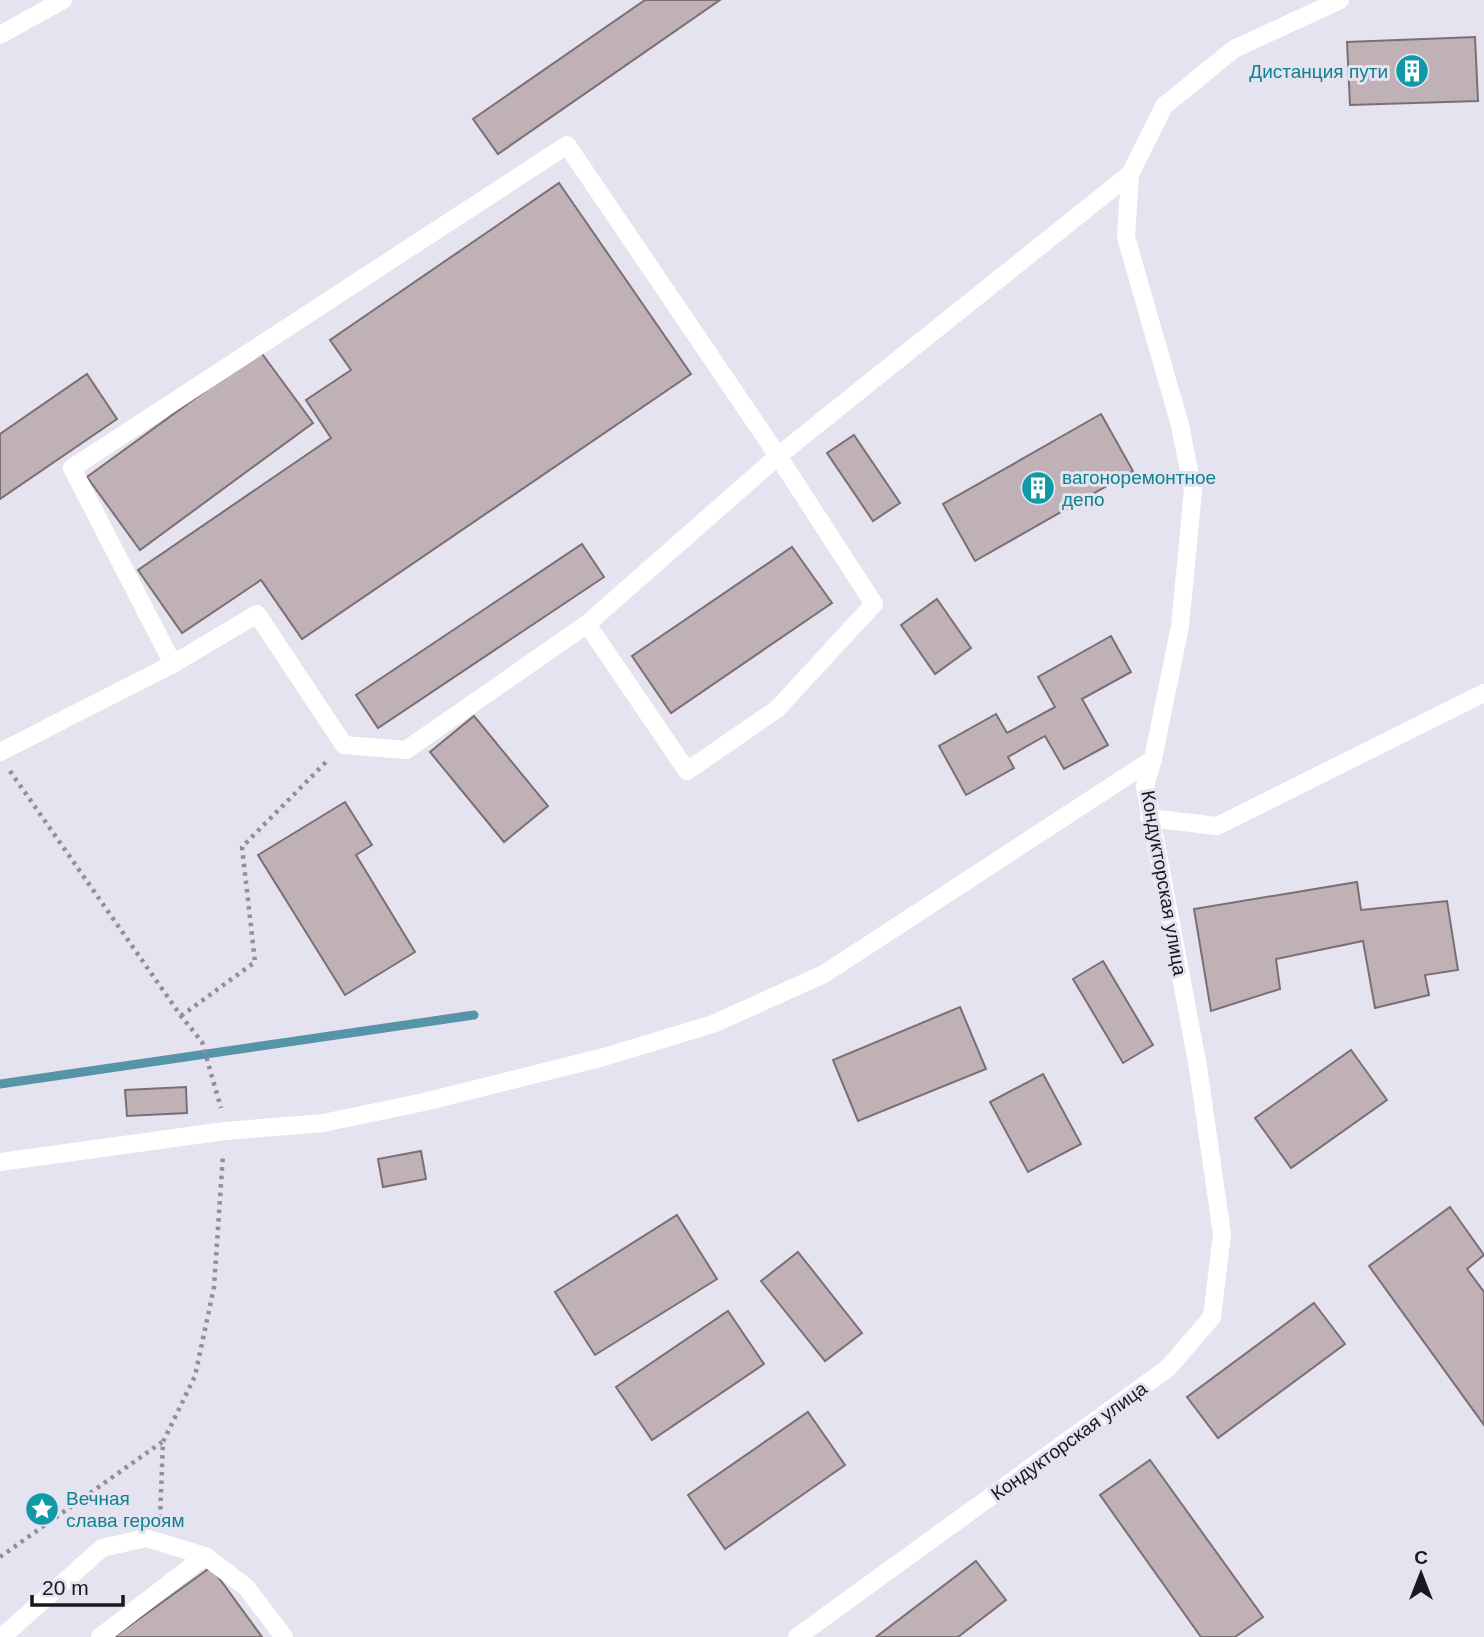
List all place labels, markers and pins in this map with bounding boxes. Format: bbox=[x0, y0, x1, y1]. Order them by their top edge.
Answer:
building icon: Дистанция пути bbox=[1393, 52, 1431, 90]
place label: Дистанция пути bbox=[1249, 61, 1388, 82]
place label: вагоноремонтное депо bbox=[1062, 467, 1216, 510]
building icon: вагоноремонтное депо bbox=[1019, 469, 1057, 507]
place label: Вечная слава героям bbox=[66, 1488, 184, 1531]
place icon: Вечная слава героям bbox=[23, 1490, 61, 1528]

